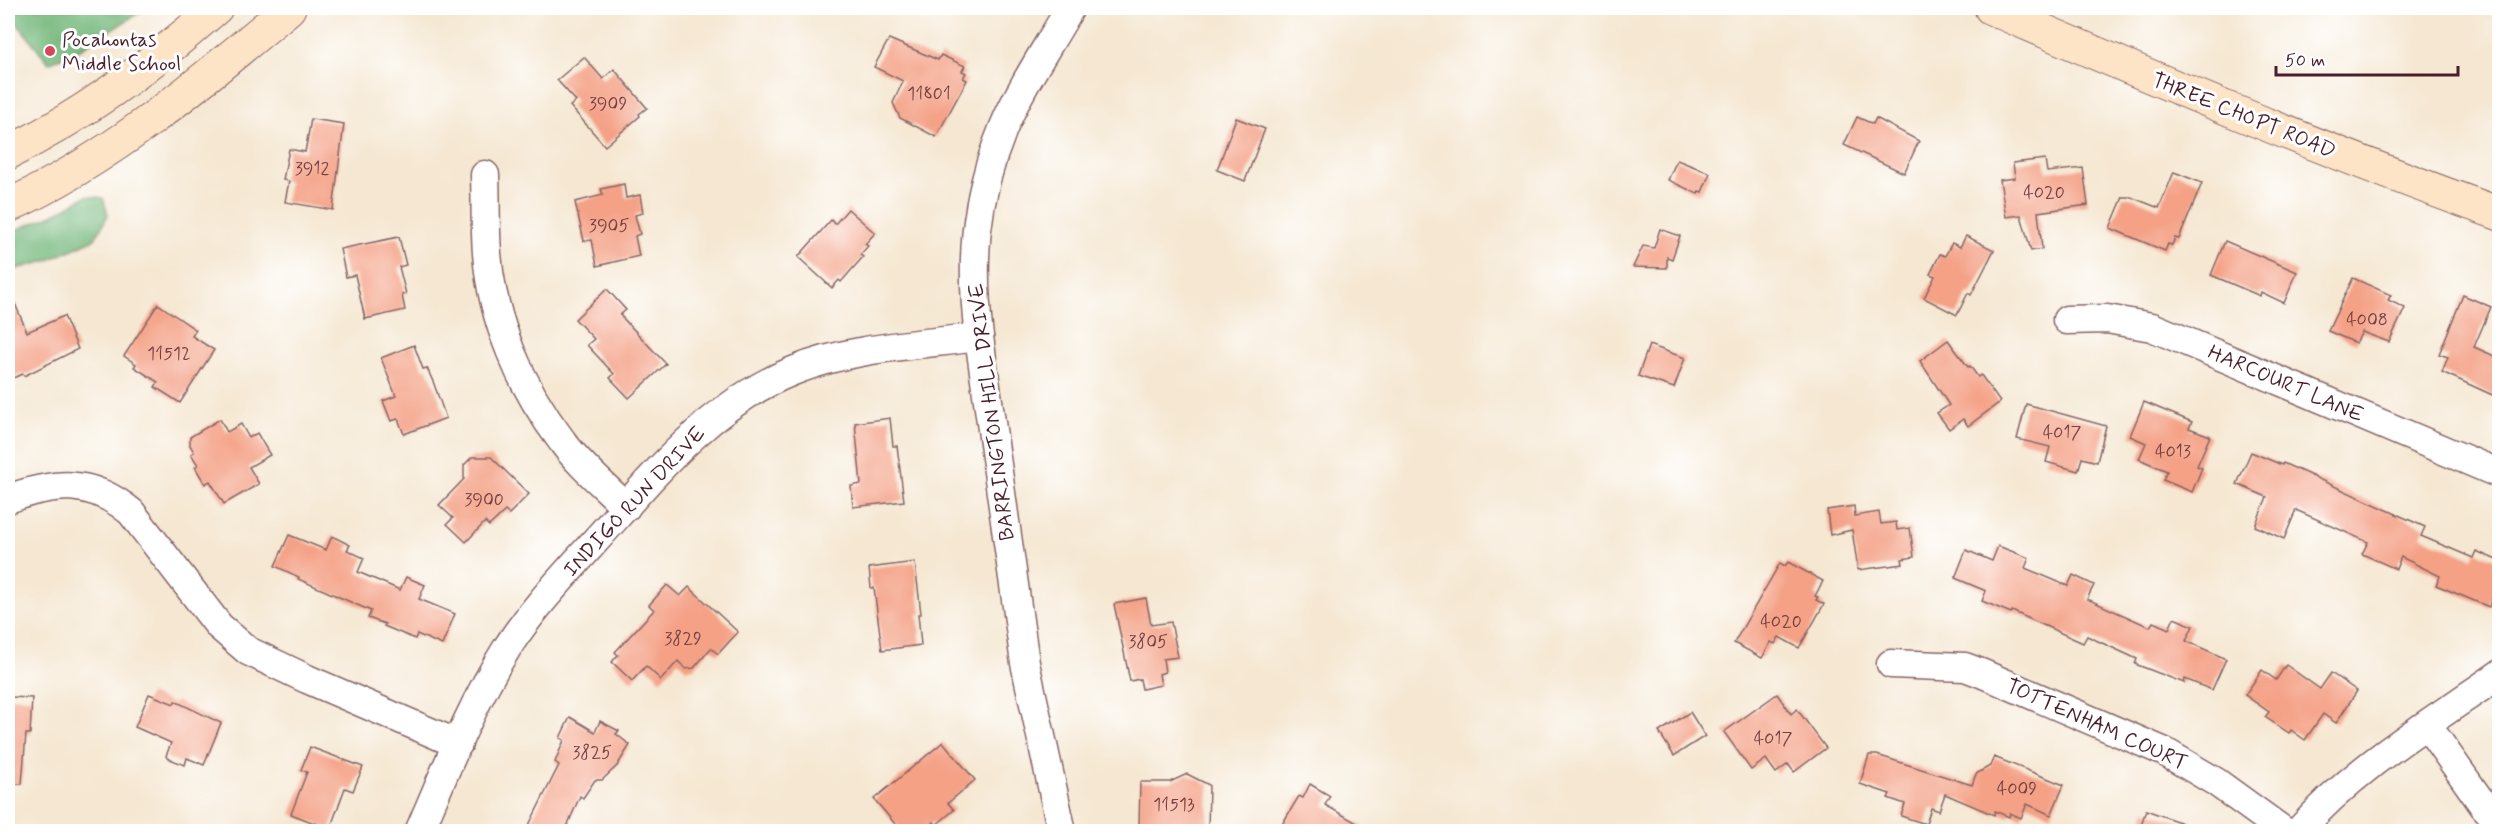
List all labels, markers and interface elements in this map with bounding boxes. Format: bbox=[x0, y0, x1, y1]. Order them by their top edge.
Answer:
place label: Pocahontas Middle School bbox=[62, 26, 181, 78]
scale bar bbox=[2276, 39, 2458, 77]
marker: Pocahontas Middle School bbox=[43, 44, 57, 58]
text: 50 m bbox=[2285, 49, 2325, 73]
street label: THREE CHOPT ROAD bbox=[2148, 66, 2340, 166]
house number: 11801 bbox=[907, 82, 951, 106]
house number: 3909 bbox=[589, 92, 627, 116]
house number: 3912 bbox=[295, 157, 330, 181]
house number: 4020 bbox=[2023, 181, 2065, 205]
house number: 3905 bbox=[589, 214, 629, 238]
street label: BARRINGTON HILL DRIVE bbox=[962, 281, 1022, 542]
house number: 4008 bbox=[2346, 308, 2388, 332]
street label: HARCOURT LANE bbox=[2203, 338, 2368, 429]
house number: 11512 bbox=[147, 342, 191, 366]
street label: INDIGO RUN DRIVE bbox=[557, 420, 712, 583]
house number: 4017 bbox=[2043, 421, 2081, 445]
house number: 4013 bbox=[2155, 440, 2191, 464]
house number: 3900 bbox=[464, 488, 504, 512]
house number: 4020 bbox=[1760, 610, 1802, 634]
house number: 3829 bbox=[664, 627, 702, 651]
house number: 3805 bbox=[1128, 630, 1168, 654]
street label: TOTTENHAM COURT bbox=[2001, 672, 2192, 778]
house number: 4017 bbox=[1754, 727, 1792, 751]
house number: 3825 bbox=[572, 741, 612, 765]
house number: 4009 bbox=[1997, 777, 2037, 801]
house number: 11513 bbox=[1153, 793, 1195, 817]

